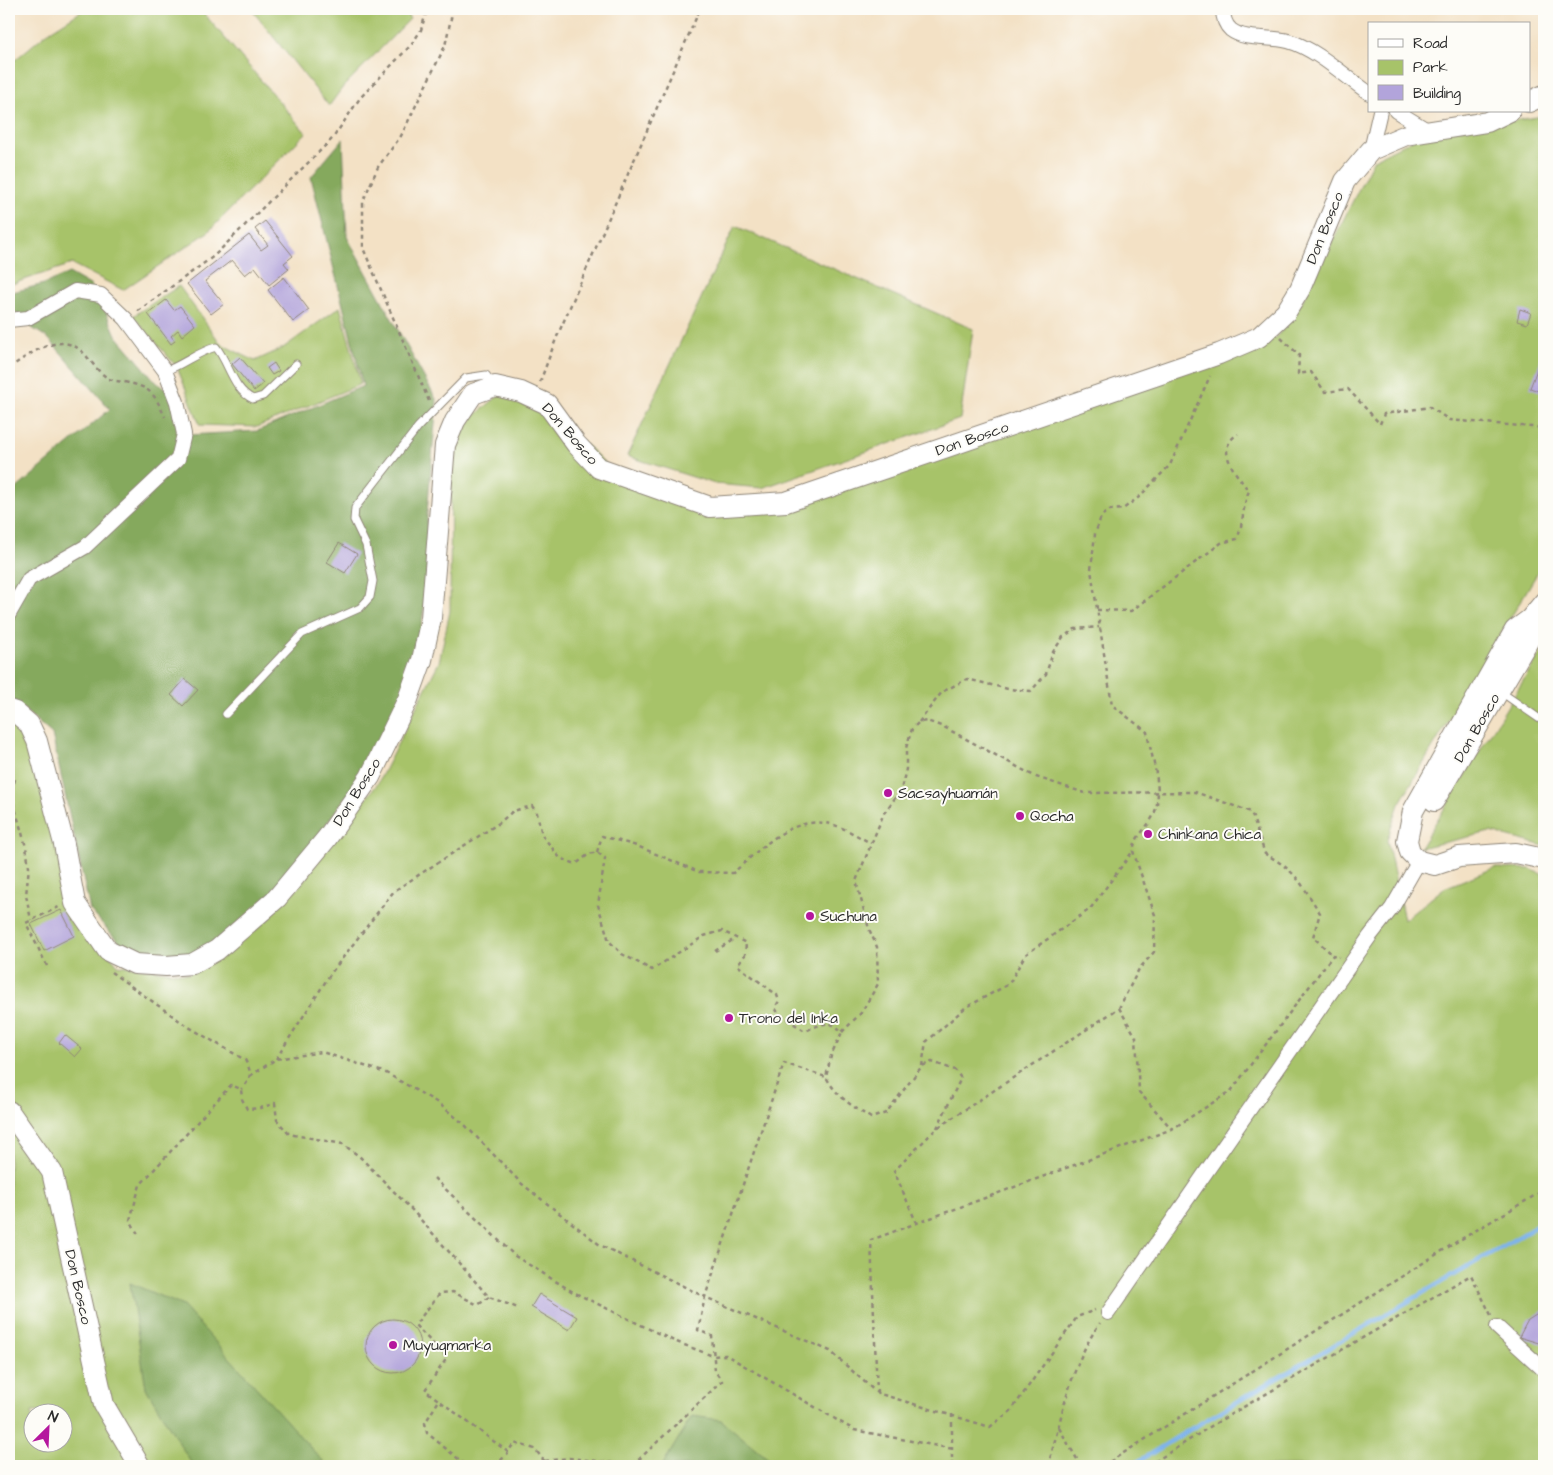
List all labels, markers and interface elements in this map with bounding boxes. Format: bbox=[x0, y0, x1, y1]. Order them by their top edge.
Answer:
legend bbox=[1368, 22, 1530, 112]
text: Road bbox=[1413, 33, 1448, 54]
text: Park bbox=[1413, 57, 1448, 78]
text: Building bbox=[1413, 83, 1461, 105]
street label: Don Bosco bbox=[1301, 188, 1349, 267]
street label: Don Bosco bbox=[537, 398, 603, 470]
street label: Don Bosco bbox=[933, 416, 1012, 461]
street label: Don Bosco bbox=[1449, 689, 1505, 766]
street label: Don Bosco bbox=[328, 754, 386, 830]
place label: Sacsayhuamán bbox=[898, 783, 998, 805]
marker: Sacsayhuamán bbox=[882, 787, 894, 799]
place label: Qocha bbox=[1030, 806, 1074, 827]
marker: Qocha bbox=[1014, 810, 1026, 822]
place label: Chinkana Chica bbox=[1158, 824, 1262, 845]
marker: Chinkana Chica bbox=[1142, 828, 1154, 840]
place label: Suchuna bbox=[820, 906, 877, 927]
marker: Suchuna bbox=[804, 910, 816, 922]
place label: Trono del Inka bbox=[739, 1008, 838, 1029]
marker: Trono del Inka bbox=[723, 1012, 735, 1024]
street label: Don Bosco bbox=[59, 1247, 97, 1327]
place label: Muyuqmarka bbox=[403, 1335, 491, 1357]
marker: Muyuqmarka bbox=[387, 1339, 399, 1351]
north arrow bbox=[22, 1402, 72, 1452]
text: N bbox=[45, 1406, 61, 1428]

